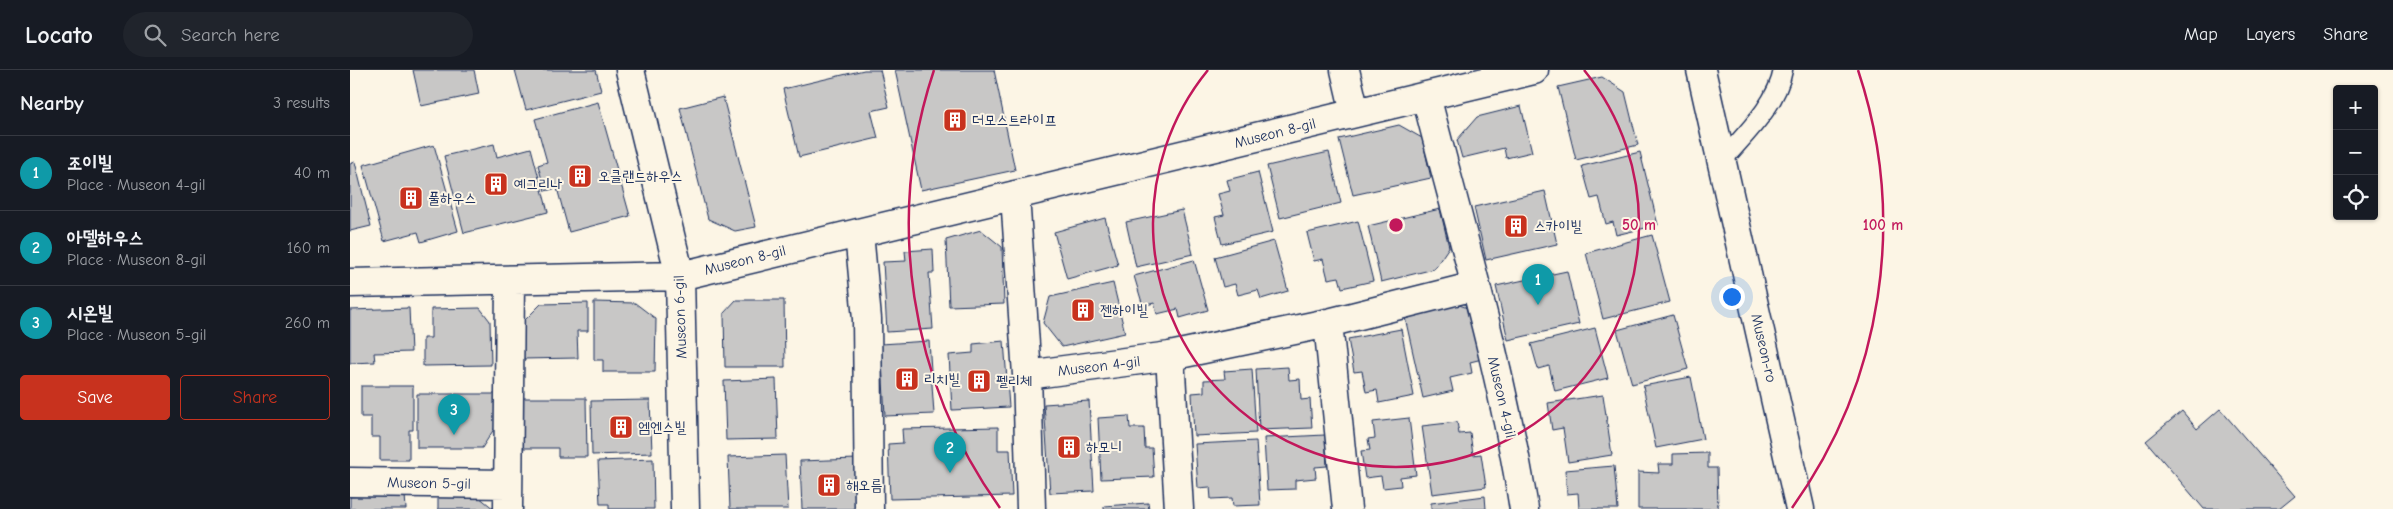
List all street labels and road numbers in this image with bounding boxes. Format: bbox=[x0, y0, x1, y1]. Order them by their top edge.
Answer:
street label: Museon 8-gil bbox=[1232, 114, 1318, 152]
street label: Museon 8-gil bbox=[702, 241, 788, 279]
street label: Museon 6-gil bbox=[670, 275, 690, 359]
street label: Museon-ro bbox=[1747, 312, 1781, 384]
street label: Museon 4-gil bbox=[1057, 352, 1141, 380]
street label: Museon 4-gil bbox=[1484, 354, 1520, 440]
street label: Museon 5-gil bbox=[387, 473, 471, 493]

